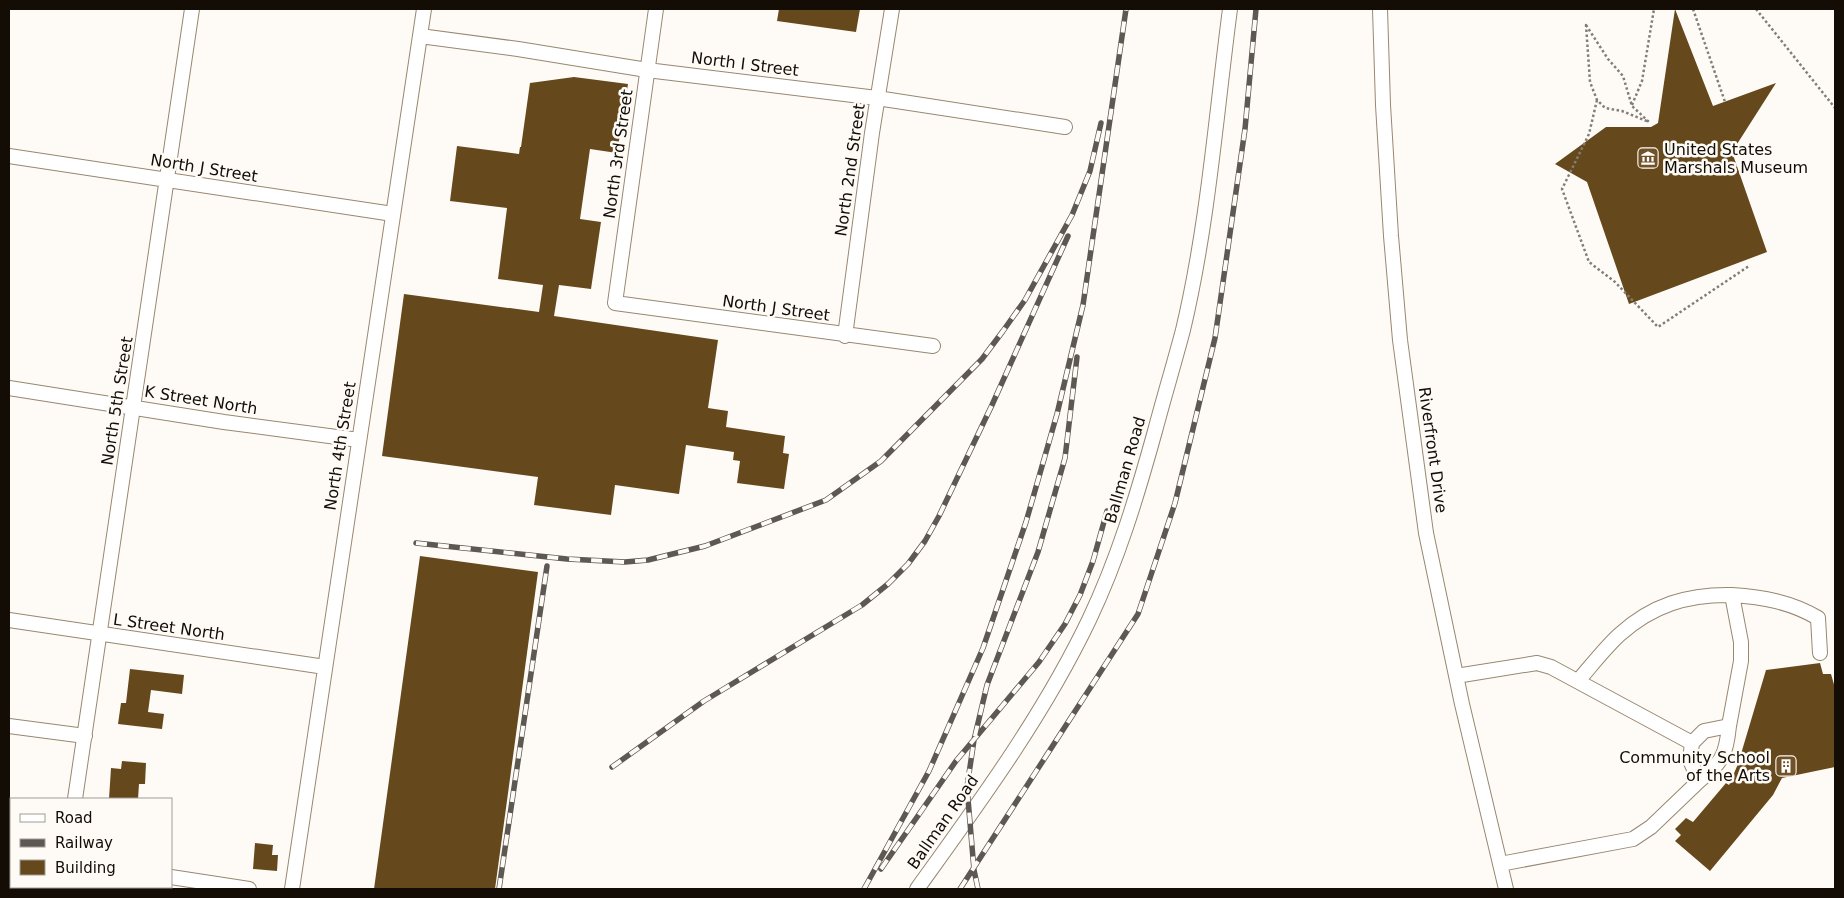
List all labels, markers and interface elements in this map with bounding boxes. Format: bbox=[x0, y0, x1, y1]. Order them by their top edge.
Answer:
street label: North I Street bbox=[690, 48, 800, 80]
street label: North 3rd Street bbox=[600, 88, 636, 220]
street label: North 2nd Street bbox=[831, 102, 869, 238]
place label: United States Marshals Museum bbox=[1664, 140, 1808, 177]
museum icon: United States Marshals Museum bbox=[1636, 146, 1660, 170]
street label: North J Street bbox=[149, 150, 259, 186]
street label: North J Street bbox=[721, 291, 831, 325]
street label: North 5th Street bbox=[97, 335, 137, 467]
street label: North 4th Street bbox=[320, 380, 360, 512]
street label: K Street North bbox=[143, 382, 259, 418]
street label: Riverfront Drive bbox=[1415, 386, 1451, 514]
street label: Ballman Road bbox=[1101, 414, 1149, 526]
street label: L Street North bbox=[112, 610, 226, 644]
place label: Community School of the Arts bbox=[1619, 748, 1770, 785]
building icon: Community School of the Arts bbox=[1774, 754, 1798, 778]
street label: Ballman Road bbox=[904, 771, 982, 873]
legend bbox=[10, 798, 172, 888]
text: Road bbox=[55, 809, 93, 827]
text: Railway bbox=[55, 834, 113, 852]
text: Building bbox=[55, 859, 116, 877]

